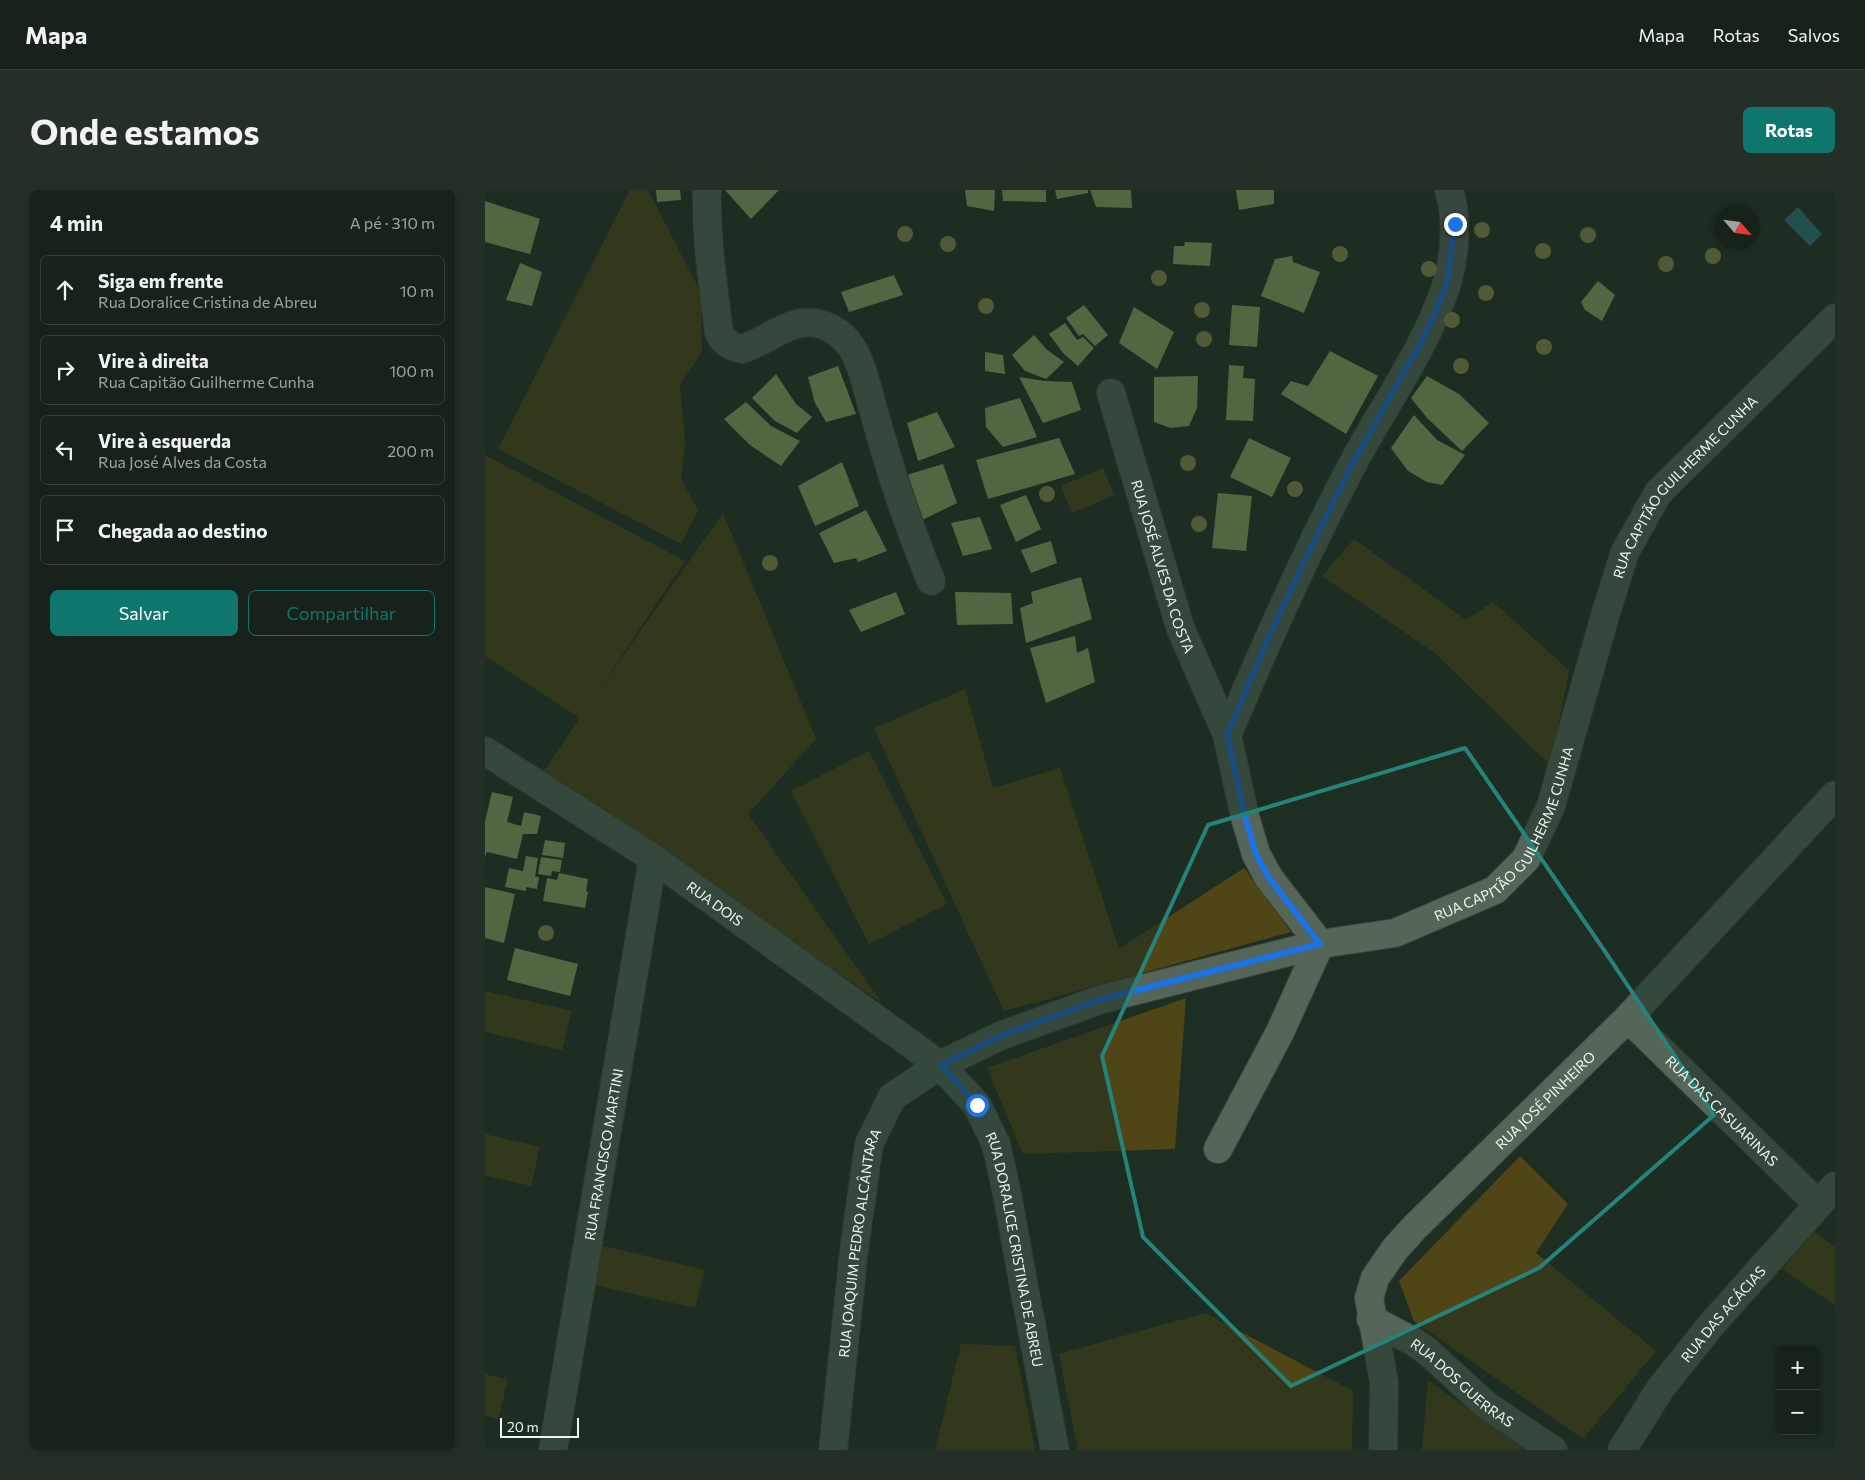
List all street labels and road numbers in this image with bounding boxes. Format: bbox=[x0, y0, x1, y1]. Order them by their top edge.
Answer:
street label: RUA CAPITÃO GUILHERME CUNHA bbox=[1609, 391, 1761, 580]
street label: RUA JOSÉ ALVES DA COSTA bbox=[1129, 478, 1199, 656]
street label: RUA CAPITÃO GUILHERME CUNHA bbox=[1431, 744, 1576, 924]
street label: RUA DOIS bbox=[684, 877, 747, 929]
street label: RUA JOSÉ PINHEIRO bbox=[1491, 1047, 1598, 1152]
street label: RUA DAS CASUARINAS bbox=[1663, 1052, 1782, 1169]
street label: RUA FRANCISCO MARTINI bbox=[580, 1067, 626, 1241]
street label: RUA JOAQUIM PEDRO ALCÂNTARA bbox=[834, 1125, 884, 1358]
street label: RUA DORALICE CRISTINA DE ABREU bbox=[983, 1129, 1047, 1368]
street label: RUA DAS ACÁCIAS bbox=[1677, 1262, 1769, 1365]
street label: RUA DOS GUERRAS bbox=[1408, 1334, 1517, 1430]

